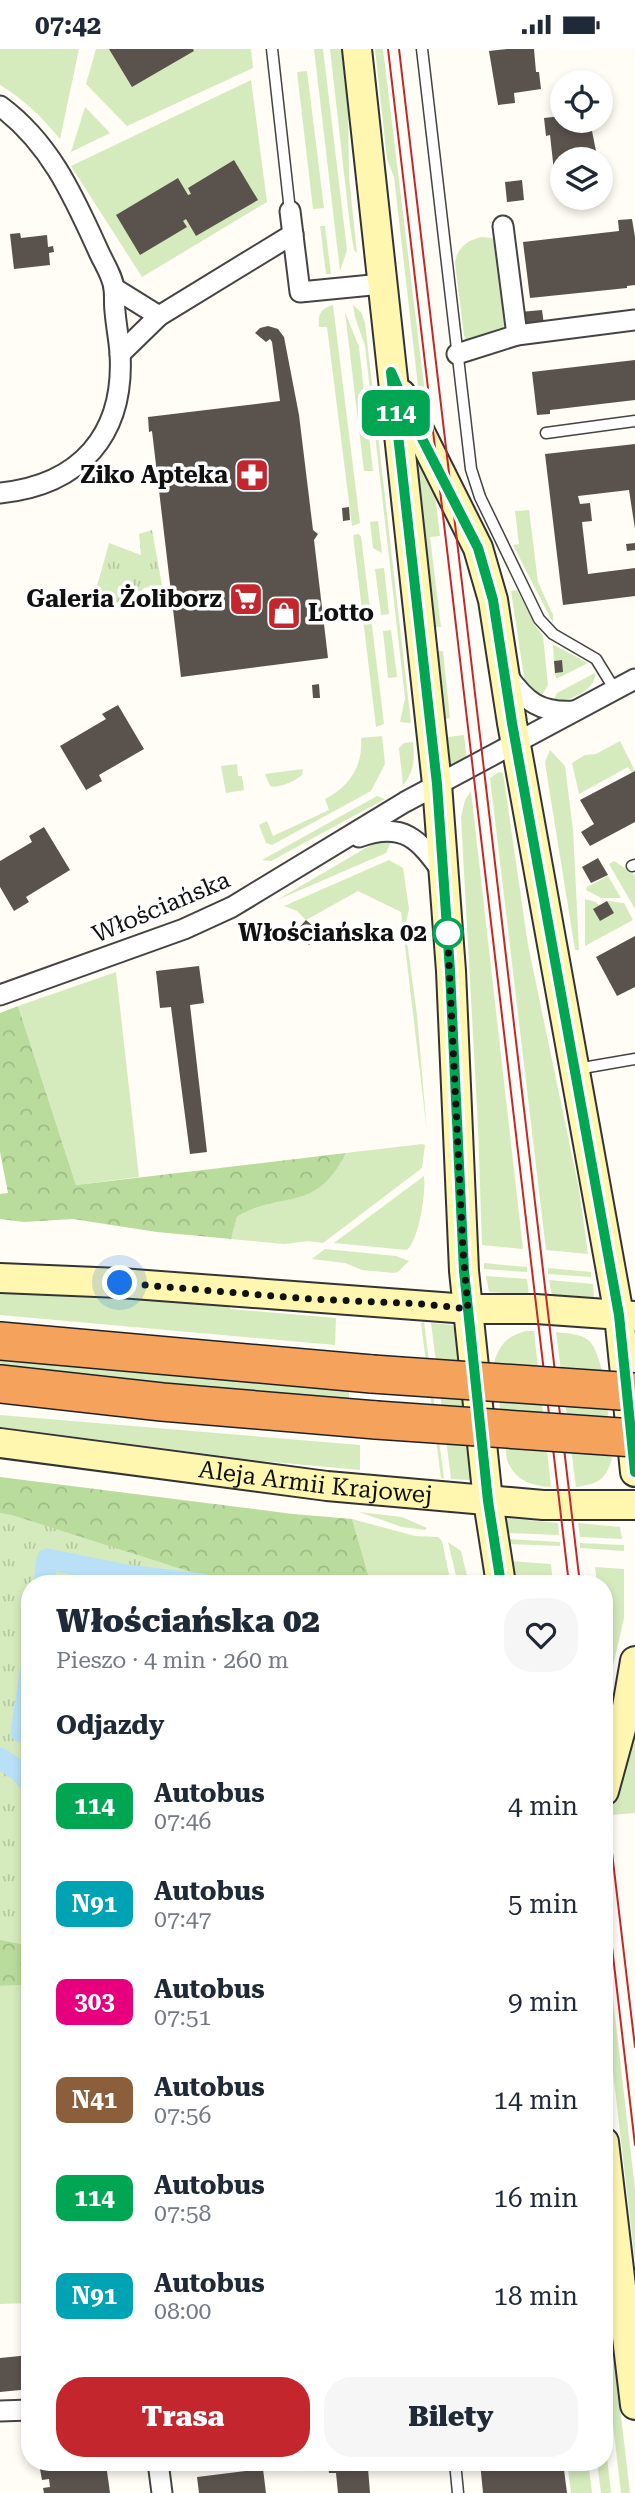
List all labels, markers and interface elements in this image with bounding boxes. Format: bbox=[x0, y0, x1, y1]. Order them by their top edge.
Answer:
text: 07:42 bbox=[35, 10, 101, 40]
map controls bbox=[550, 70, 613, 210]
button: locate bbox=[550, 70, 613, 133]
button: layers bbox=[550, 147, 613, 210]
line badge: 114 bbox=[356, 390, 436, 436]
text: 114 bbox=[376, 399, 416, 427]
pharmacy icon: Ziko Apteka bbox=[233, 456, 271, 494]
place label: Ziko Apteka bbox=[80, 461, 228, 489]
supermarket icon: Galeria Żoliborz bbox=[227, 580, 265, 618]
place label: Galeria Żoliborz bbox=[26, 584, 222, 613]
shop icon: Lotto bbox=[265, 594, 303, 632]
place label: Lotto bbox=[308, 599, 374, 627]
street label: Włościańska bbox=[88, 865, 234, 949]
marker: Włościańska 02 bbox=[433, 918, 463, 948]
place label: Włościańska 02 bbox=[238, 919, 427, 947]
your location bbox=[102, 1265, 137, 1300]
street label: Aleja Armii Krajowej bbox=[197, 1455, 434, 1509]
button: heart bbox=[504, 1598, 578, 1672]
text: Włościańska 02 bbox=[56, 1601, 320, 1640]
text: Pieszo · 4 min · 260 m bbox=[56, 1647, 289, 1674]
text: Odjazdy bbox=[56, 1710, 164, 1740]
text: Autobus bbox=[154, 1778, 265, 1808]
text: 4 min bbox=[508, 1791, 578, 1821]
text: 114 bbox=[74, 1792, 115, 1820]
text: 07:46 bbox=[154, 1808, 211, 1835]
text: Autobus bbox=[154, 1876, 265, 1906]
text: 5 min bbox=[508, 1889, 578, 1919]
text: N91 bbox=[72, 1890, 117, 1918]
text: 07:47 bbox=[154, 1906, 211, 1933]
text: Autobus bbox=[154, 1974, 265, 2004]
text: 9 min bbox=[508, 1987, 578, 2017]
text: 303 bbox=[74, 1988, 115, 2016]
text: 07:51 bbox=[154, 2004, 211, 2031]
text: Autobus bbox=[154, 2072, 265, 2102]
text: 14 min bbox=[494, 2085, 578, 2115]
text: N41 bbox=[72, 2086, 117, 2114]
text: 07:56 bbox=[154, 2102, 211, 2129]
text: Autobus bbox=[154, 2170, 265, 2200]
text: 16 min bbox=[494, 2183, 578, 2213]
text: 114 bbox=[74, 2184, 115, 2212]
text: 07:58 bbox=[154, 2200, 211, 2227]
text: Autobus bbox=[154, 2268, 265, 2298]
text: 18 min bbox=[494, 2281, 578, 2311]
text: N91 bbox=[72, 2282, 117, 2310]
text: 08:00 bbox=[154, 2298, 211, 2325]
button: Trasa bbox=[56, 2377, 310, 2457]
button: Bilety bbox=[324, 2377, 578, 2457]

